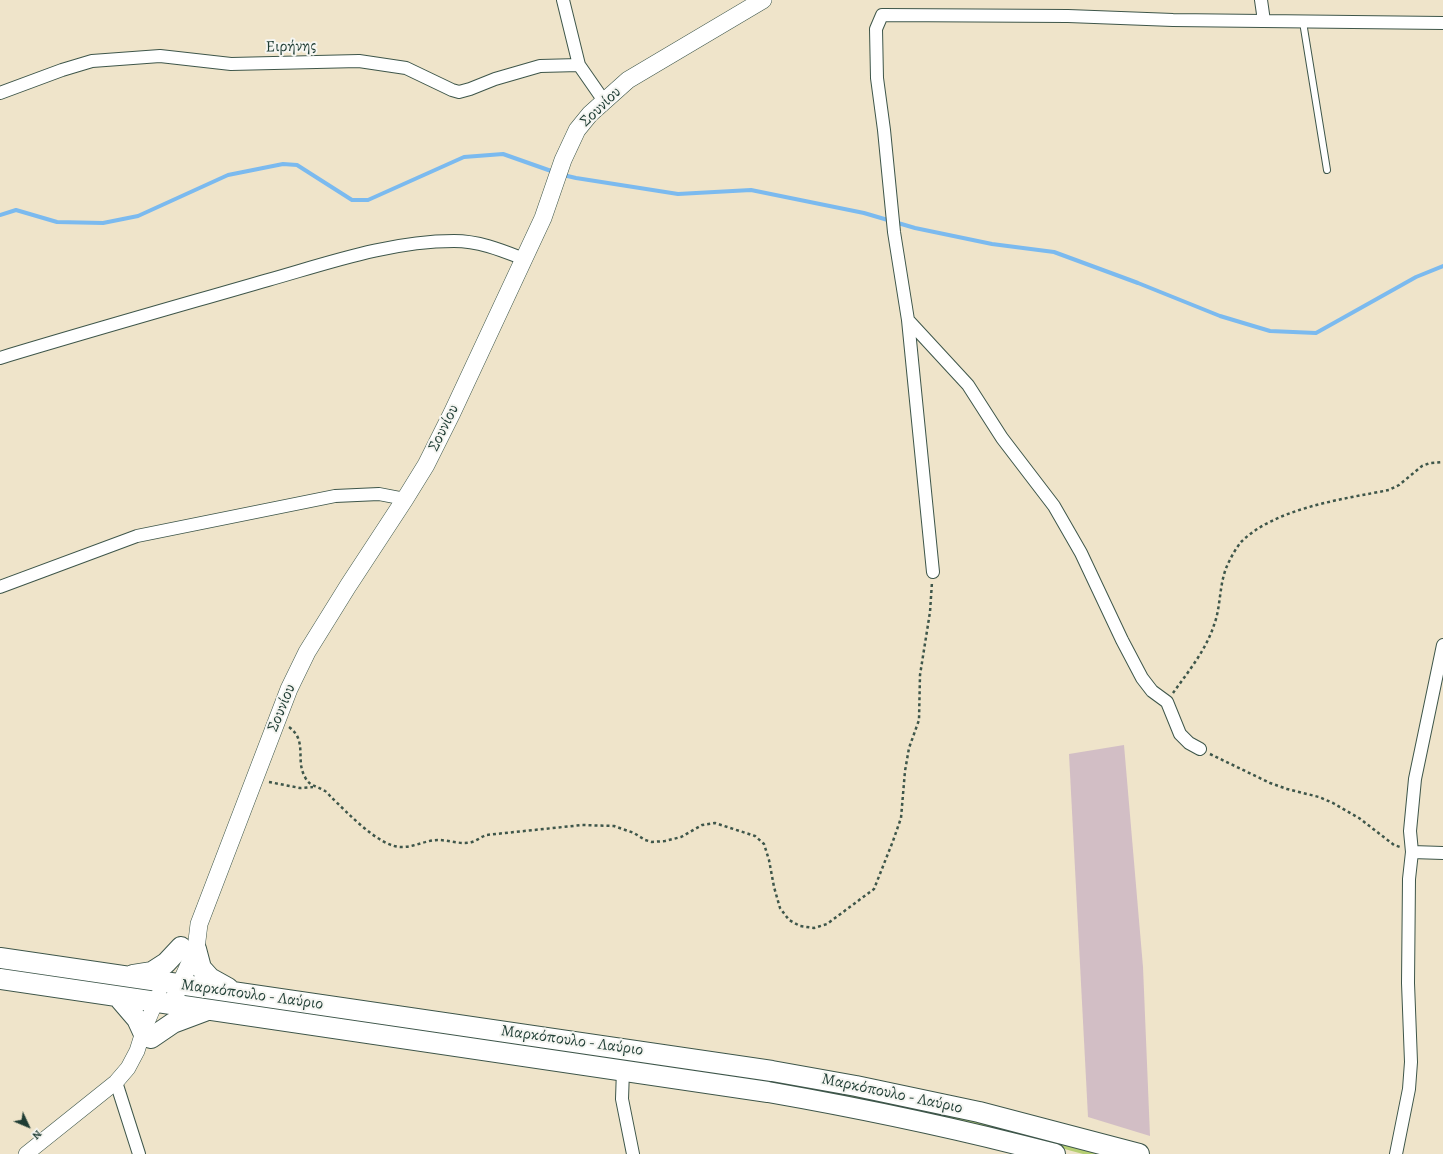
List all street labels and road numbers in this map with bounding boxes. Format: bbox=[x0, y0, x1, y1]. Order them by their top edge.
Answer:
street label: Ειρήνης bbox=[266, 37, 316, 57]
street label: Σουνίου bbox=[576, 83, 626, 131]
street label: Σουνίου bbox=[424, 401, 464, 455]
street label: Σουνίου bbox=[264, 681, 300, 735]
street label: Μαρκόπουλο - Λαύριο bbox=[180, 976, 324, 1014]
street label: Μαρκόπουλο - Λαύριο bbox=[500, 1022, 644, 1060]
street label: Μαρκόπουλο - Λαύριο bbox=[820, 1070, 964, 1118]

